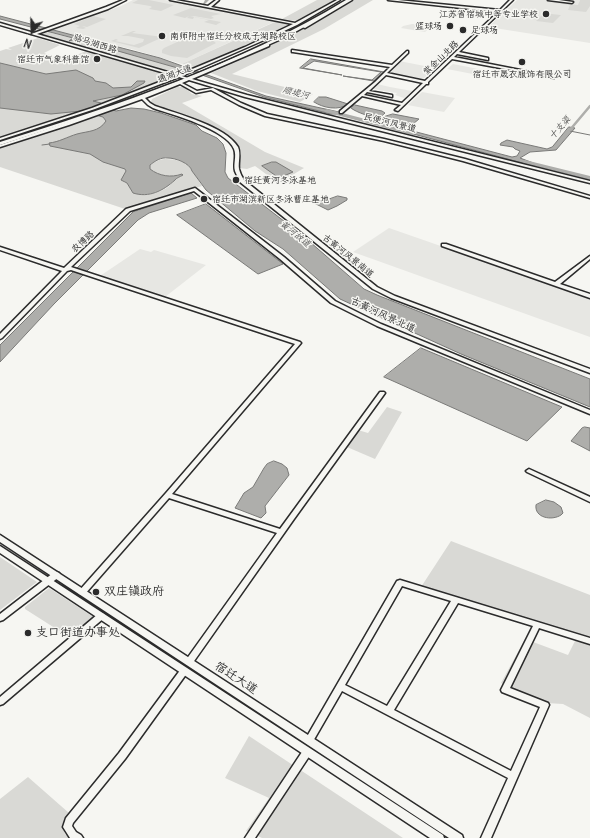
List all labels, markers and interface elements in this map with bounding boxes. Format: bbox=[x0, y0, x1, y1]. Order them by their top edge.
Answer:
place label: 江苏省宿城中等专业学校 bbox=[439, 9, 538, 19]
marker: 江苏省宿城中等专业学校 bbox=[541, 9, 551, 19]
north arrow bbox=[12, 12, 52, 52]
place label: 篮球场 bbox=[415, 21, 442, 31]
marker: 篮球场 bbox=[445, 21, 455, 31]
marker: 足球场 bbox=[458, 25, 468, 35]
place label: 足球场 bbox=[471, 25, 498, 35]
marker: 南师附中宿迁分校成子湖路校区 bbox=[157, 31, 167, 41]
place label: 南师附中宿迁分校成子湖路校区 bbox=[170, 31, 296, 41]
street label: 骆马湖西路 bbox=[72, 32, 118, 56]
text: N bbox=[22, 35, 34, 51]
street label: 紫金山北路 bbox=[421, 38, 461, 78]
place label: 宿迁市气象科普馆 bbox=[17, 54, 89, 64]
marker: 宿迁市气象科普馆 bbox=[92, 54, 102, 64]
marker: 宿迁市晟衣服饰有限公司 bbox=[517, 57, 527, 67]
street label: 通湖大道 bbox=[156, 63, 194, 85]
place label: 宿迁市晟衣服饰有限公司 bbox=[473, 69, 571, 79]
water label: 顺堤河 bbox=[282, 84, 310, 102]
street label: 民便河风景道 bbox=[362, 111, 418, 135]
water label: 十支渠 bbox=[547, 114, 573, 142]
marker: 宿迁黄河冬泳基地 bbox=[231, 175, 241, 185]
place label: 宿迁黄河冬泳基地 bbox=[244, 175, 316, 185]
marker: 宿迁市湖滨新区冬泳曹庄基地 bbox=[199, 194, 209, 204]
place label: 宿迁市湖滨新区冬泳曹庄基地 bbox=[212, 194, 329, 204]
water label: 黄河故道 bbox=[278, 218, 312, 250]
street label: 农博路 bbox=[69, 229, 97, 255]
street label: 古黄河风景南道 bbox=[320, 232, 376, 280]
street label: 古黄河风景北道 bbox=[349, 295, 417, 335]
place label: 双庄镇政府 bbox=[104, 585, 164, 599]
marker: 双庄镇政府 bbox=[91, 587, 101, 597]
place label: 支口街道办事处 bbox=[36, 626, 120, 640]
marker: 支口街道办事处 bbox=[23, 628, 33, 638]
street label: 宿迁大道 bbox=[212, 659, 260, 697]

